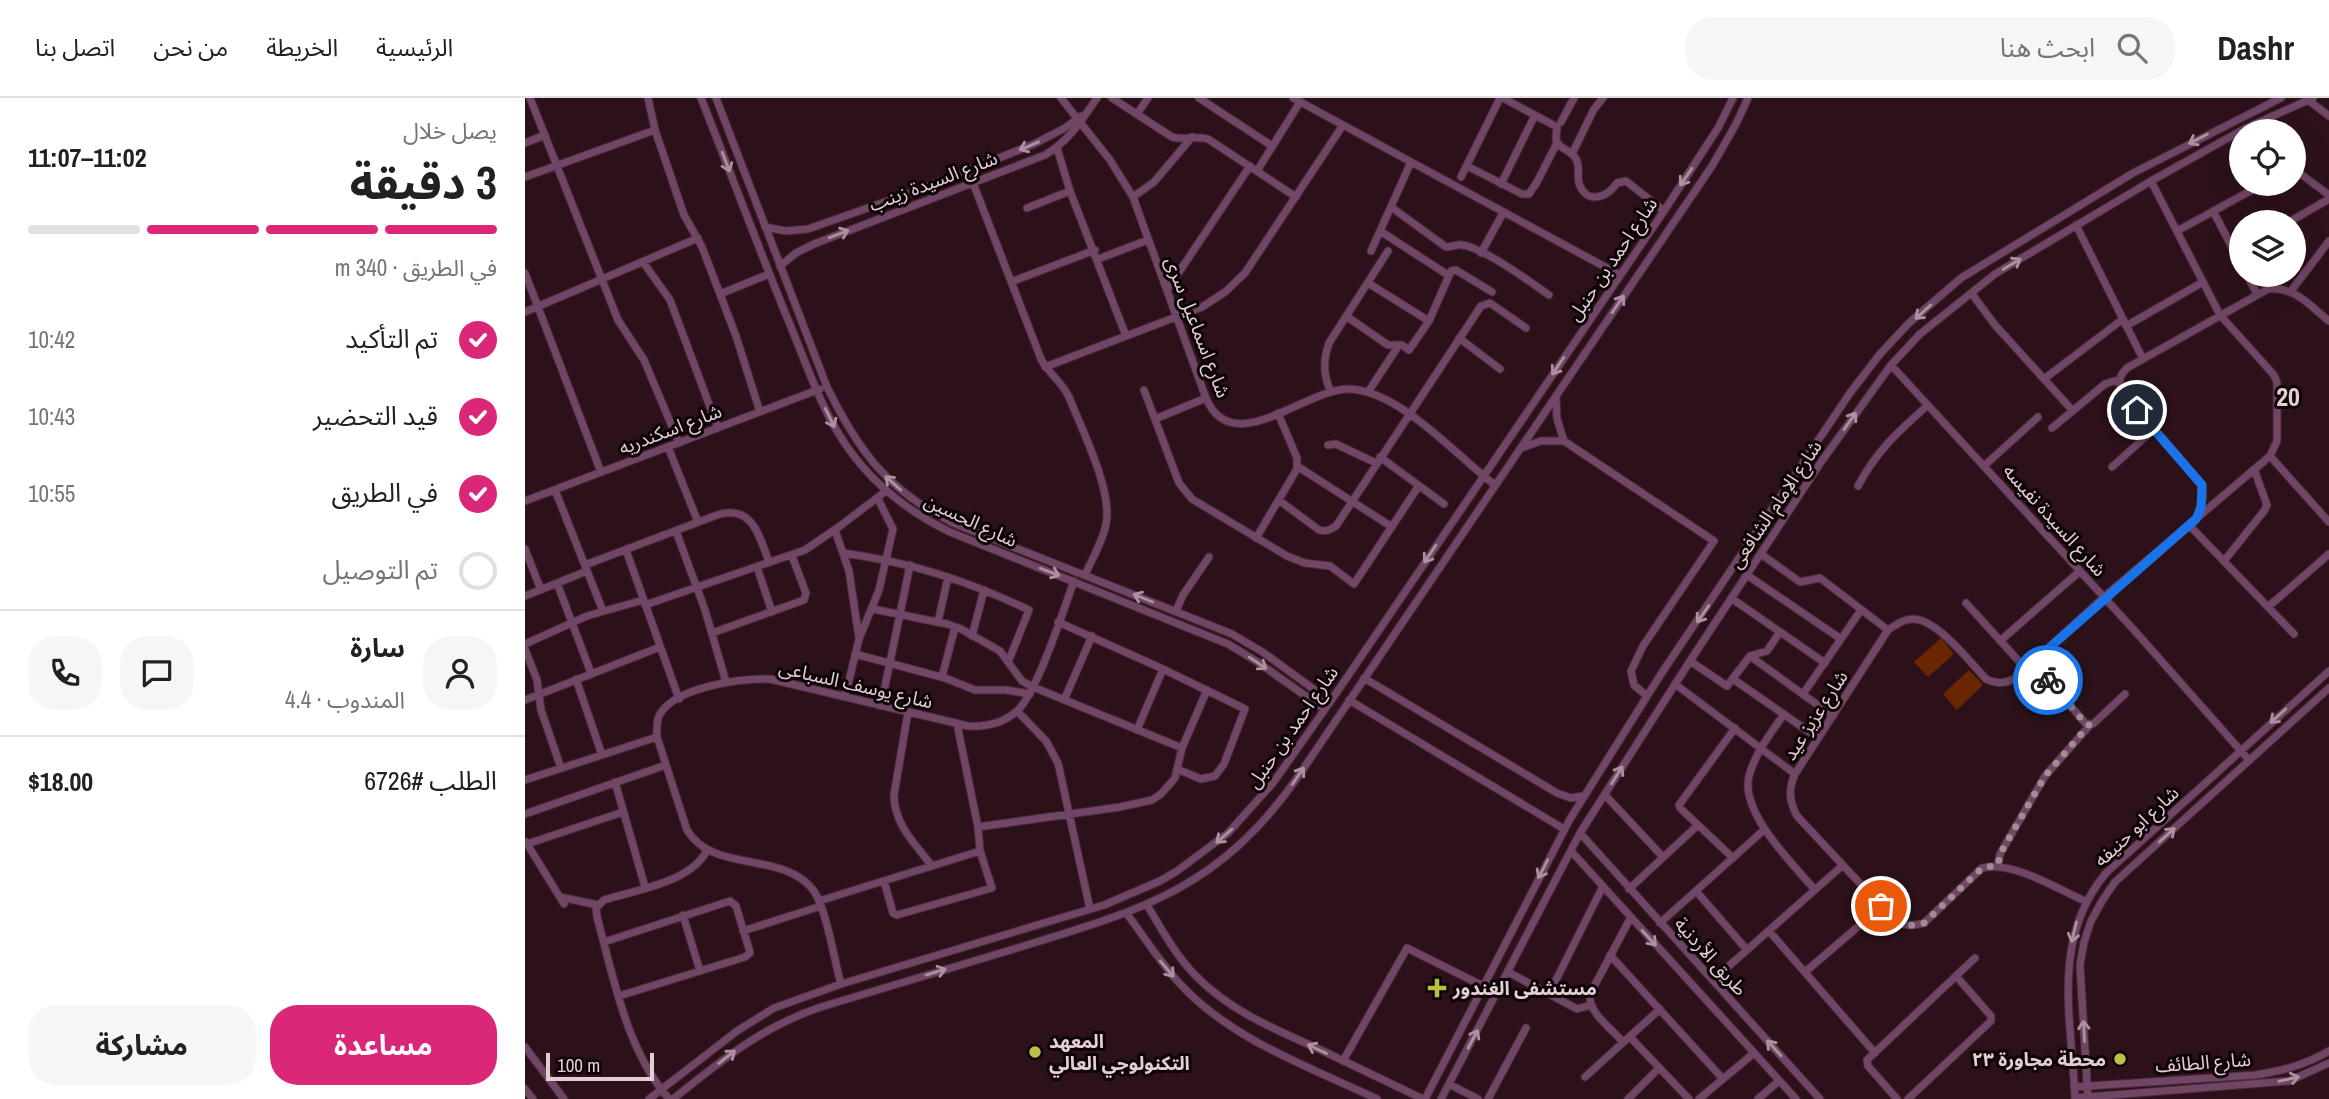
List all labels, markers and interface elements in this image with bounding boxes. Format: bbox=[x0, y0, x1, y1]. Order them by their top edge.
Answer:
search box bbox=[1685, 17, 2175, 80]
text: Dashr bbox=[2217, 26, 2294, 70]
icon: search bbox=[2113, 29, 2151, 67]
text: ابحث هنا bbox=[2000, 30, 2095, 65]
text: اتصل بنا bbox=[35, 31, 115, 63]
text: من نحن bbox=[153, 31, 228, 63]
text: الخريطة bbox=[266, 31, 338, 63]
text: الرئيسية bbox=[376, 31, 453, 63]
text: يصل خلال bbox=[403, 115, 497, 146]
map controls bbox=[2229, 119, 2306, 287]
button: locate bbox=[2229, 119, 2306, 196]
one-way arrow bbox=[2188, 133, 2209, 147]
text: 11:02–11:07 bbox=[28, 140, 147, 175]
one-way arrow bbox=[1018, 140, 1040, 153]
street label: شارع السيدة زينب bbox=[865, 145, 1001, 218]
one-way arrow bbox=[721, 150, 733, 172]
text: 3 دقيقة bbox=[350, 151, 497, 213]
one-way arrow bbox=[1679, 167, 1693, 187]
street label: شارع احمد بن حنبل bbox=[1561, 192, 1664, 326]
button: layers bbox=[2229, 210, 2306, 287]
one-way arrow bbox=[828, 227, 850, 239]
text: في الطريق · 340 m bbox=[335, 252, 497, 283]
street label: شارع اسماعيل سرى bbox=[1158, 253, 1237, 402]
one-way arrow bbox=[2001, 256, 2021, 270]
one-way arrow bbox=[1611, 295, 1625, 314]
one-way arrow bbox=[1914, 303, 1932, 319]
text: تم التأكيد bbox=[345, 321, 438, 356]
icon: check bbox=[459, 321, 497, 359]
text: 10:42 bbox=[28, 324, 75, 355]
one-way arrow bbox=[1551, 356, 1565, 375]
district label: 20 bbox=[2276, 379, 2300, 414]
pin bbox=[2107, 380, 2167, 440]
icon: home bbox=[2118, 391, 2156, 429]
street label: شارع اسكندريه bbox=[615, 397, 726, 461]
text: قيد التحضير bbox=[313, 398, 438, 433]
icon: check bbox=[459, 398, 497, 436]
text: 10:43 bbox=[28, 401, 75, 432]
one-way arrow bbox=[824, 407, 838, 428]
one-way arrow bbox=[1843, 412, 1857, 431]
street label: شارع الإمام الشافعى bbox=[1722, 435, 1829, 574]
street label: شارع السيدة نفيسه bbox=[1997, 458, 2113, 583]
text: في الطريق bbox=[332, 475, 438, 510]
icon: check bbox=[459, 475, 497, 513]
one-way arrow bbox=[884, 475, 902, 491]
text: 10:55 bbox=[28, 478, 75, 509]
street label: شارع الحسين bbox=[920, 487, 1022, 554]
one-way arrow bbox=[1423, 544, 1438, 563]
text: تم التوصيل bbox=[323, 552, 438, 587]
one-way arrow bbox=[1038, 567, 1060, 579]
one-way arrow bbox=[1132, 591, 1154, 604]
one-way arrow bbox=[1696, 604, 1710, 623]
text: سارة bbox=[350, 630, 405, 665]
button: phone bbox=[28, 636, 102, 710]
button: chat bbox=[120, 636, 194, 710]
button: person bbox=[423, 636, 497, 710]
courier bbox=[2013, 645, 2083, 715]
street label: شارع يوسف السباعى bbox=[776, 654, 936, 715]
one-way arrow bbox=[1248, 655, 1267, 670]
street label: شارع احمد بن حنبل bbox=[1240, 661, 1345, 794]
icon: bike bbox=[2029, 661, 2067, 699]
street label: شارع عزيز عيد bbox=[1776, 665, 1855, 765]
text: المندوب · 4.4 bbox=[285, 684, 405, 715]
one-way arrow bbox=[2270, 708, 2288, 724]
text: الطلب #6726 bbox=[364, 763, 497, 798]
text: $18.00 bbox=[28, 764, 93, 799]
one-way arrow bbox=[1610, 766, 1625, 785]
one-way arrow bbox=[1291, 767, 1305, 786]
street label: شارع ابو حنيفه bbox=[2088, 780, 2185, 873]
one-way arrow bbox=[2158, 827, 2176, 843]
one-way arrow bbox=[1216, 828, 1234, 844]
one-way arrow bbox=[1536, 858, 1550, 879]
pin bbox=[1851, 876, 1911, 936]
icon: bag bbox=[1862, 887, 1900, 925]
street label: طريق الأردنية bbox=[1669, 911, 1753, 1001]
one-way arrow bbox=[2067, 920, 2080, 943]
one-way arrow bbox=[1641, 929, 1658, 946]
one-way arrow bbox=[1159, 959, 1175, 977]
one-way arrow bbox=[925, 965, 947, 978]
place label: مستشفى الغندور bbox=[1452, 975, 1597, 1001]
marker: مستشفى الغندور bbox=[1427, 978, 1447, 998]
button: مشاركة bbox=[28, 1005, 256, 1085]
button: مساعدة bbox=[270, 1005, 497, 1085]
one-way arrow bbox=[2077, 1020, 2090, 1043]
place label: المعهد التكنولوجي العالي bbox=[1049, 1028, 1190, 1078]
one-way arrow bbox=[1467, 1029, 1480, 1050]
one-way arrow bbox=[1766, 1039, 1782, 1057]
one-way arrow bbox=[1307, 1042, 1328, 1055]
marker: المعهد التكنولوجي العالي bbox=[1027, 1044, 1043, 1060]
place label: محطة مجاورة ٢٣ bbox=[1972, 1046, 2106, 1072]
street label: شارع الطائف bbox=[2154, 1046, 2252, 1079]
scale bar bbox=[546, 1050, 655, 1082]
one-way arrow bbox=[717, 1050, 735, 1065]
marker: محطة مجاورة ٢٣ bbox=[2112, 1051, 2128, 1067]
text: 100 m bbox=[557, 1052, 600, 1078]
one-way arrow bbox=[2277, 1072, 2300, 1085]

